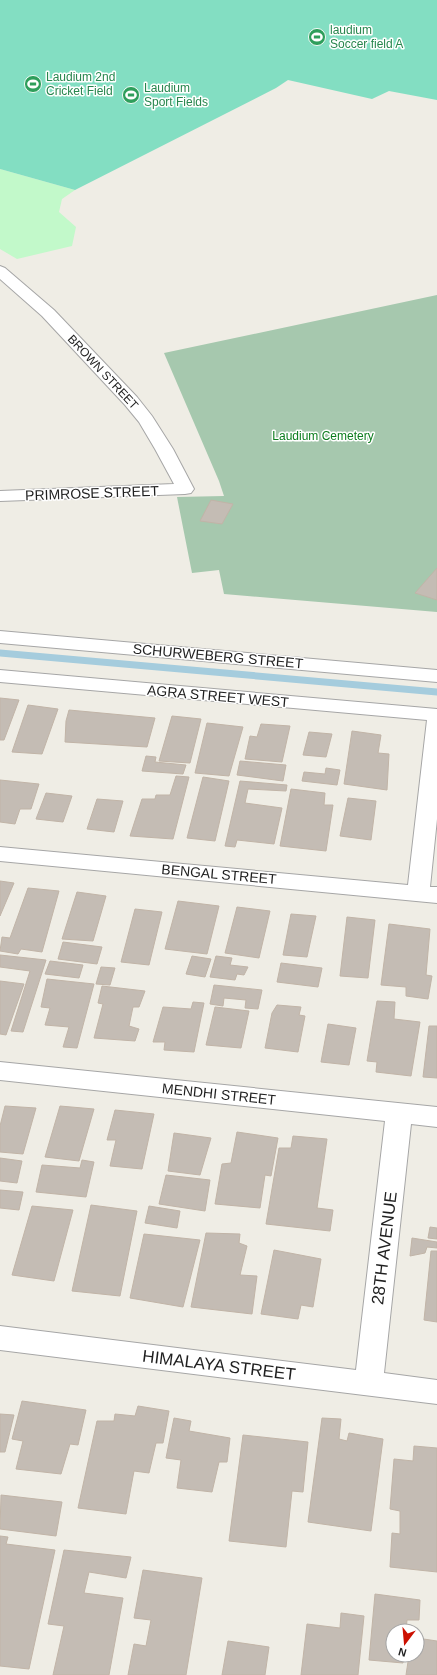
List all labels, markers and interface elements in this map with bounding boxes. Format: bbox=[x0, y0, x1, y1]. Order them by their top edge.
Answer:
place label: laudium Soccer field A bbox=[330, 23, 403, 51]
sports icon: laudium Soccer field A bbox=[307, 27, 327, 47]
place label: Laudium 2nd Cricket Field bbox=[46, 70, 115, 98]
sports icon: Laudium 2nd Cricket Field bbox=[23, 74, 43, 94]
place label: Laudium Sport Fields bbox=[144, 81, 208, 109]
sports icon: Laudium Sport Fields bbox=[121, 85, 141, 105]
street label: BROWN STREET bbox=[65, 332, 142, 413]
park label: Laudium Cemetery bbox=[272, 429, 374, 443]
street label: PRIMROSE STREET bbox=[25, 483, 160, 503]
street label: SCHURWEBERG STREET bbox=[132, 641, 304, 671]
street label: AGRA STREET WEST bbox=[147, 682, 290, 710]
street label: BENGAL STREET bbox=[161, 861, 278, 887]
street label: MENDHI STREET bbox=[161, 1080, 277, 1108]
street label: 28TH AVENUE bbox=[368, 1190, 401, 1306]
street label: HIMALAYA STREET bbox=[141, 1347, 297, 1384]
north arrow bbox=[385, 1623, 425, 1663]
text: N bbox=[397, 1646, 408, 1659]

